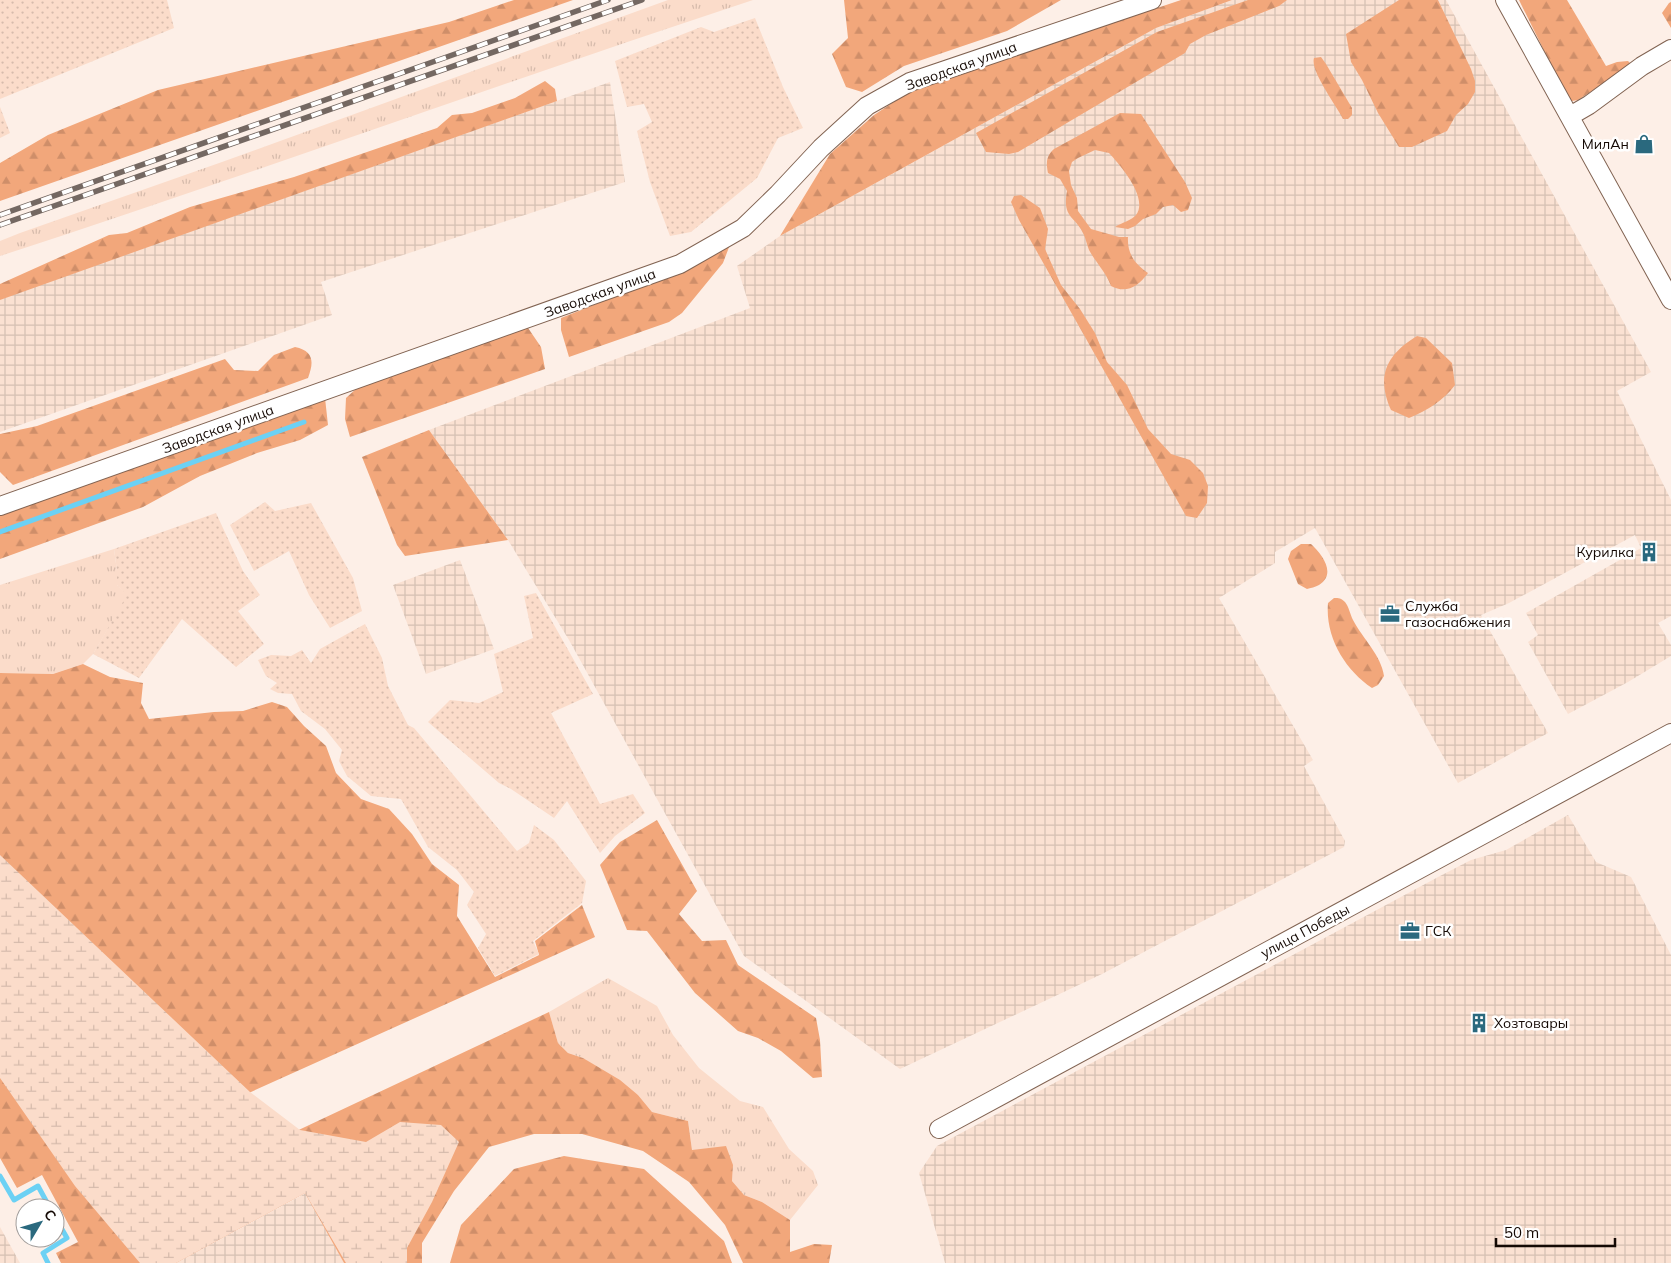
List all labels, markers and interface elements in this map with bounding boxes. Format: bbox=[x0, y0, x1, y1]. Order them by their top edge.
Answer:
street label: Заводская улица bbox=[903, 37, 1019, 95]
shop icon: МилАн bbox=[1633, 133, 1655, 155]
place label: МилАн bbox=[1582, 135, 1629, 153]
street label: Заводская улица bbox=[542, 264, 658, 322]
street label: Заводская улица bbox=[160, 400, 276, 458]
building icon: Курилка bbox=[1638, 541, 1660, 563]
place label: Курилка bbox=[1576, 543, 1634, 561]
place label: Служба газоснабжения bbox=[1405, 597, 1511, 631]
office icon: Служба газоснабжения bbox=[1379, 603, 1401, 625]
street label: улица Победы bbox=[1257, 900, 1353, 962]
office icon: ГСК bbox=[1399, 920, 1421, 942]
place label: ГСК bbox=[1425, 922, 1452, 940]
building icon: Хозтовары bbox=[1468, 1012, 1490, 1034]
place label: Хозтовары bbox=[1494, 1014, 1568, 1032]
north arrow bbox=[15, 1198, 65, 1248]
text: С bbox=[40, 1206, 60, 1224]
scale bar bbox=[1496, 1216, 1615, 1248]
text: 50 m bbox=[1504, 1223, 1539, 1242]

